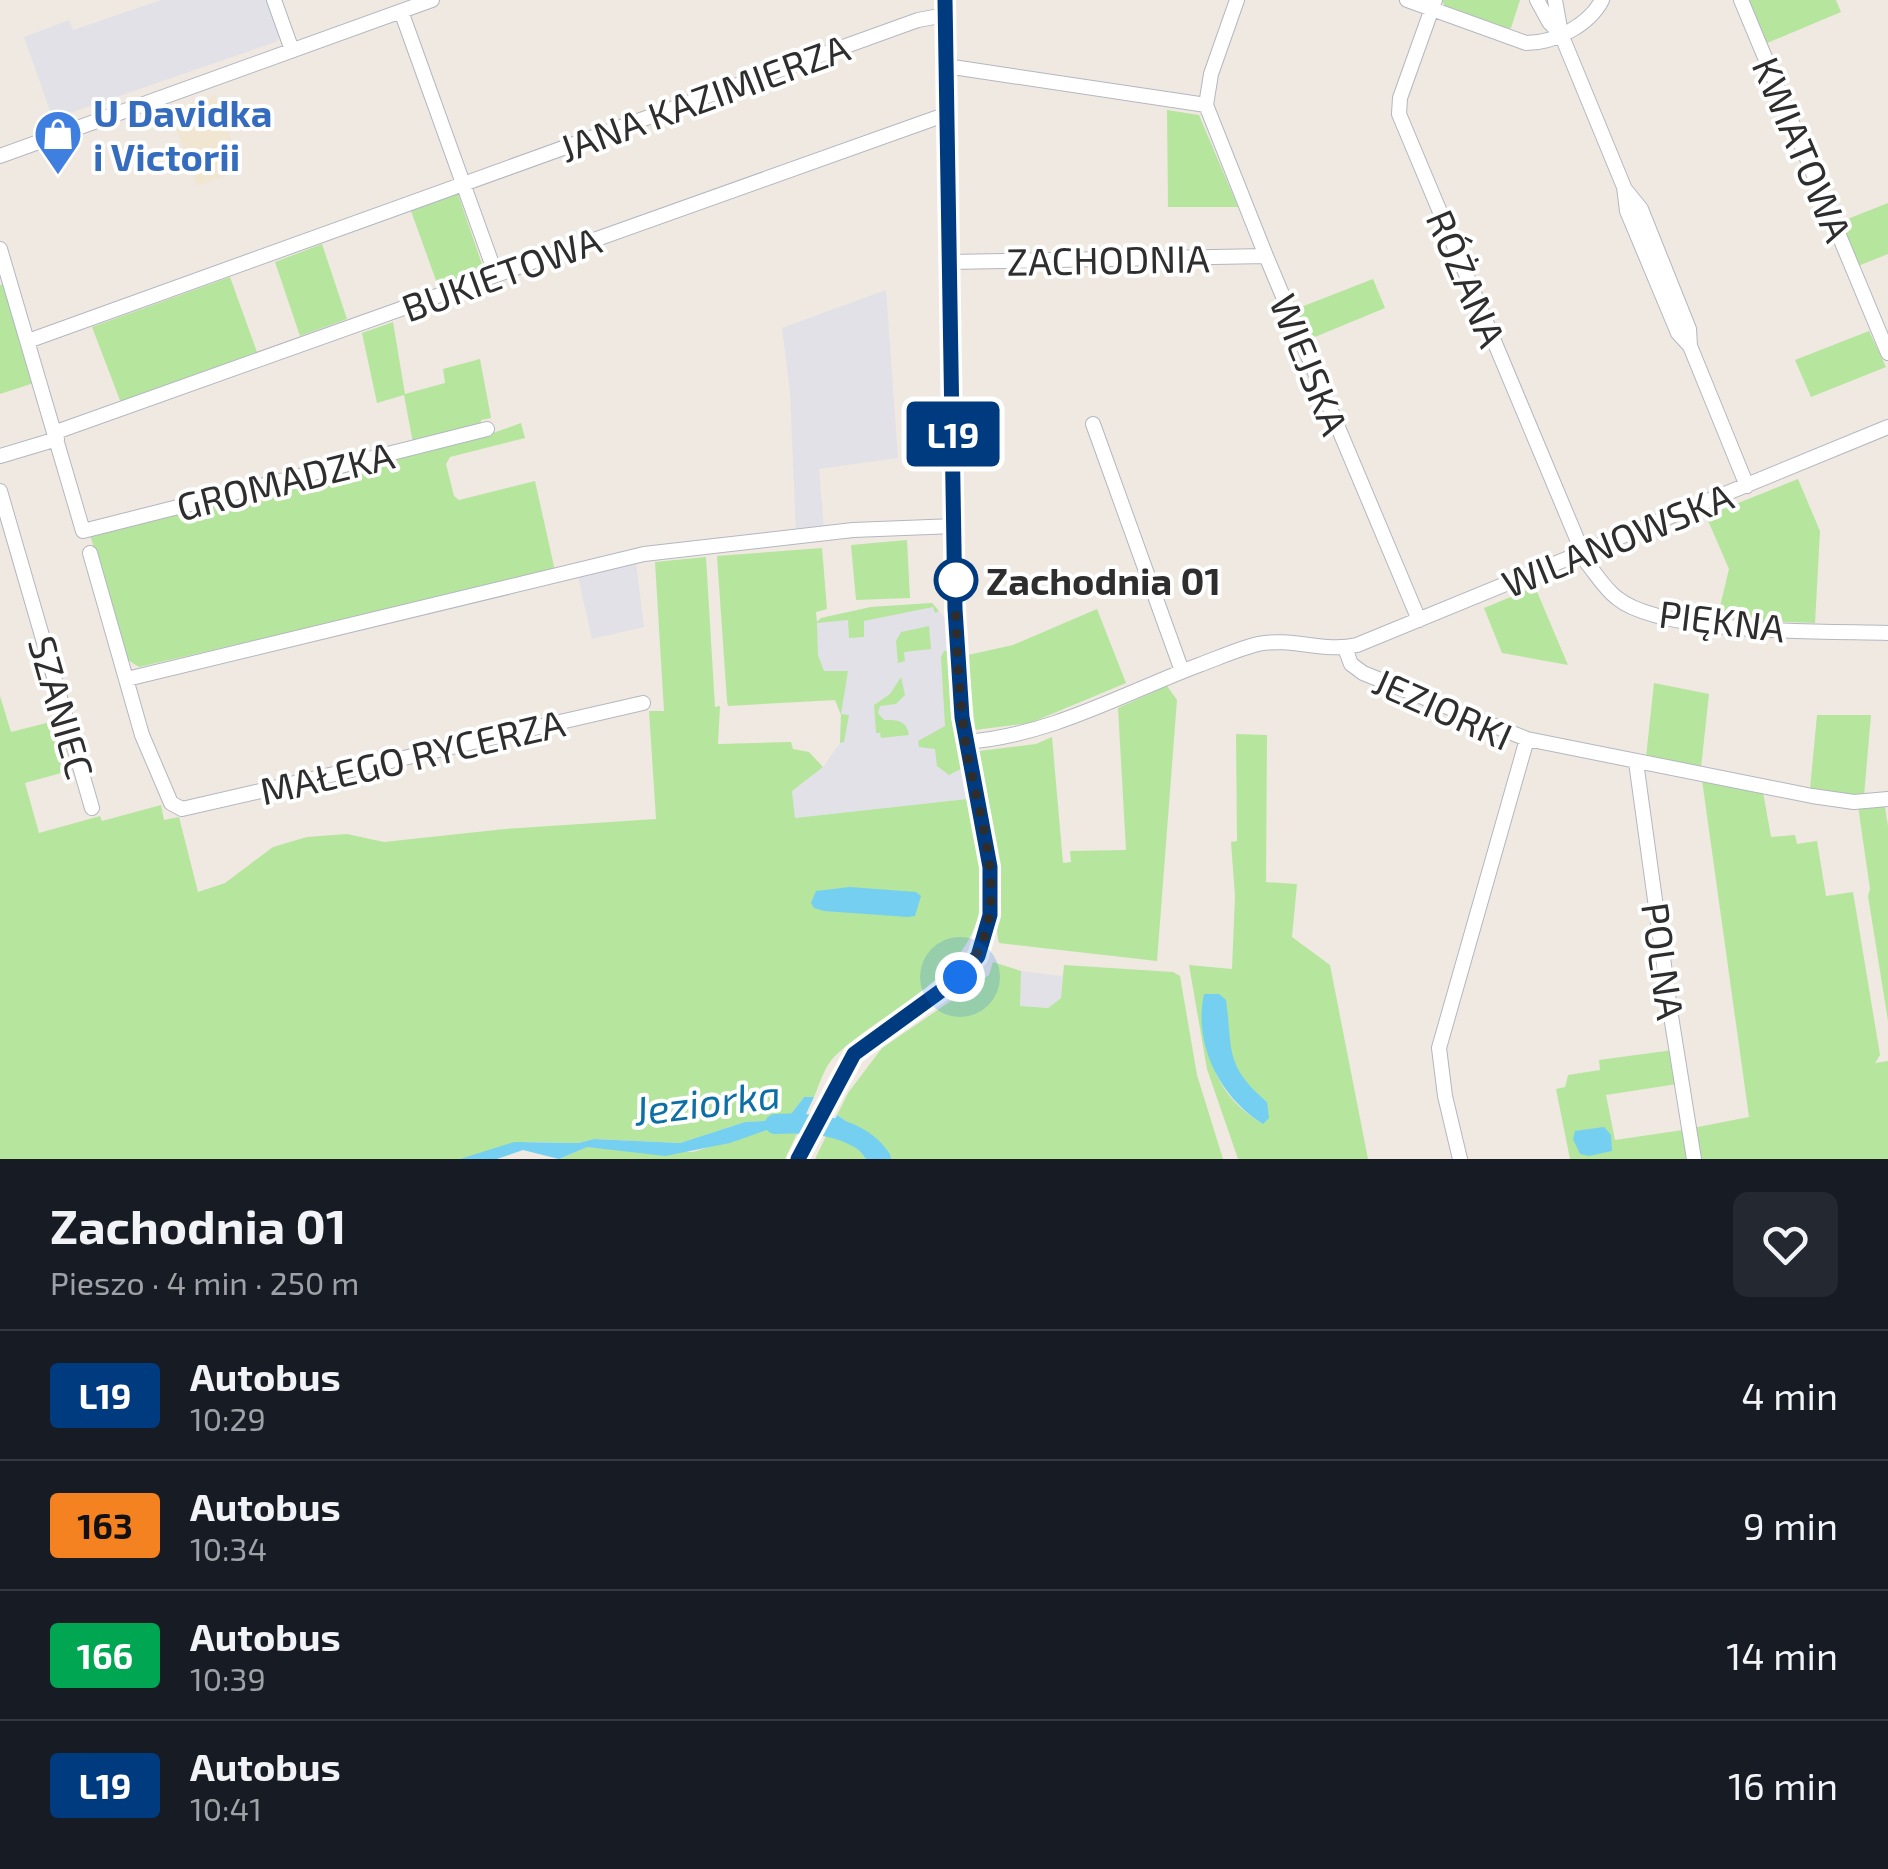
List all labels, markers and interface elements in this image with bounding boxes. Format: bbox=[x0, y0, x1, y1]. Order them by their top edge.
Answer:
street label: JANA KAZIMIERZA bbox=[553, 23, 856, 171]
street label: KWIATOWA bbox=[1744, 50, 1863, 248]
place label: U Davidka i Victorii bbox=[93, 89, 272, 179]
shop icon: U Davidka i Victorii bbox=[32, 108, 84, 176]
street label: RÓŻANA bbox=[1418, 203, 1516, 354]
street label: BUKIETOWA bbox=[395, 216, 607, 330]
street label: ZACHODNIA bbox=[1006, 234, 1210, 284]
street label: WIEJSKA bbox=[1261, 287, 1359, 441]
line badge: L19 bbox=[896, 402, 1010, 466]
text: L19 bbox=[927, 413, 979, 455]
street label: GROMADZKA bbox=[172, 431, 399, 529]
street label: WILANOWSKA bbox=[1495, 472, 1739, 606]
place label: Zachodnia 01 bbox=[986, 557, 1221, 603]
marker: Zachodnia 01 bbox=[935, 559, 977, 601]
street label: PIĘKNA bbox=[1656, 589, 1788, 651]
street label: SZANIEC bbox=[20, 631, 104, 783]
street label: JEZIORKI bbox=[1367, 657, 1519, 759]
street label: MAŁEGO RYCERZA bbox=[255, 699, 569, 813]
street label: POLNA bbox=[1633, 899, 1695, 1023]
your location bbox=[935, 952, 985, 1002]
water label: Jeziorka bbox=[630, 1068, 783, 1134]
button: heart bbox=[1733, 1192, 1838, 1297]
text: Zachodnia 01 bbox=[50, 1196, 347, 1254]
text: Pieszo · 4 min · 250 m bbox=[50, 1263, 359, 1301]
text: Autobus bbox=[190, 1353, 341, 1399]
text: 4 min bbox=[1741, 1372, 1838, 1418]
text: L19 bbox=[79, 1374, 131, 1416]
text: 10:29 bbox=[190, 1399, 266, 1437]
text: Autobus bbox=[190, 1483, 341, 1529]
text: 9 min bbox=[1743, 1502, 1838, 1548]
text: 163 bbox=[77, 1504, 133, 1546]
text: 10:34 bbox=[190, 1529, 267, 1567]
text: Autobus bbox=[190, 1613, 341, 1659]
text: 14 min bbox=[1726, 1632, 1838, 1678]
text: 166 bbox=[77, 1634, 133, 1676]
text: 10:39 bbox=[190, 1659, 266, 1697]
text: Autobus bbox=[190, 1743, 341, 1789]
text: 16 min bbox=[1728, 1762, 1838, 1808]
text: L19 bbox=[79, 1764, 131, 1806]
text: 10:41 bbox=[190, 1789, 262, 1827]

